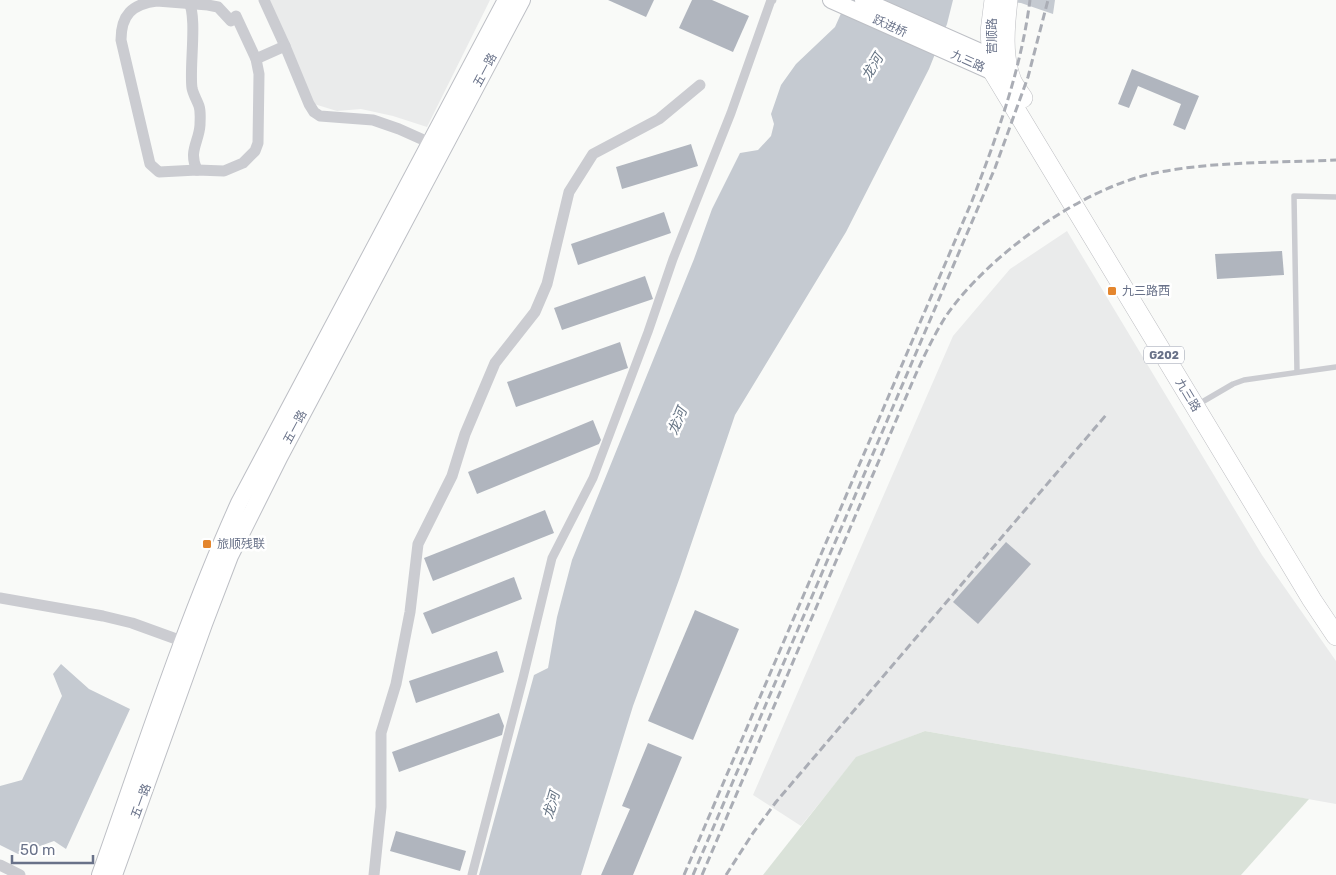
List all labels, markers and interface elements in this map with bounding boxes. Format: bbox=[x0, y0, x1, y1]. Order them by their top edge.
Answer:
street label: 跃进桥 bbox=[871, 12, 909, 40]
street label: 营顺路 bbox=[985, 18, 999, 54]
street label: 九三路 bbox=[949, 47, 987, 75]
water label: 龙河 bbox=[858, 48, 888, 84]
street label: 五一路 bbox=[470, 51, 500, 89]
place label: 九三路西 bbox=[1122, 284, 1170, 298]
marker: 九三路西 bbox=[1106, 285, 1118, 297]
road number: G202 bbox=[1144, 346, 1184, 364]
street label: 九三路 bbox=[1173, 376, 1203, 414]
water label: 龙河 bbox=[664, 402, 692, 437]
street label: 五一路 bbox=[280, 408, 310, 446]
place label: 旅顺残联 bbox=[217, 537, 265, 551]
marker: 旅顺残联 bbox=[201, 538, 213, 550]
street label: 五一路 bbox=[128, 782, 154, 820]
water label: 龙河 bbox=[539, 786, 564, 821]
scale bar bbox=[12, 832, 94, 864]
text: 50 m bbox=[20, 841, 55, 859]

